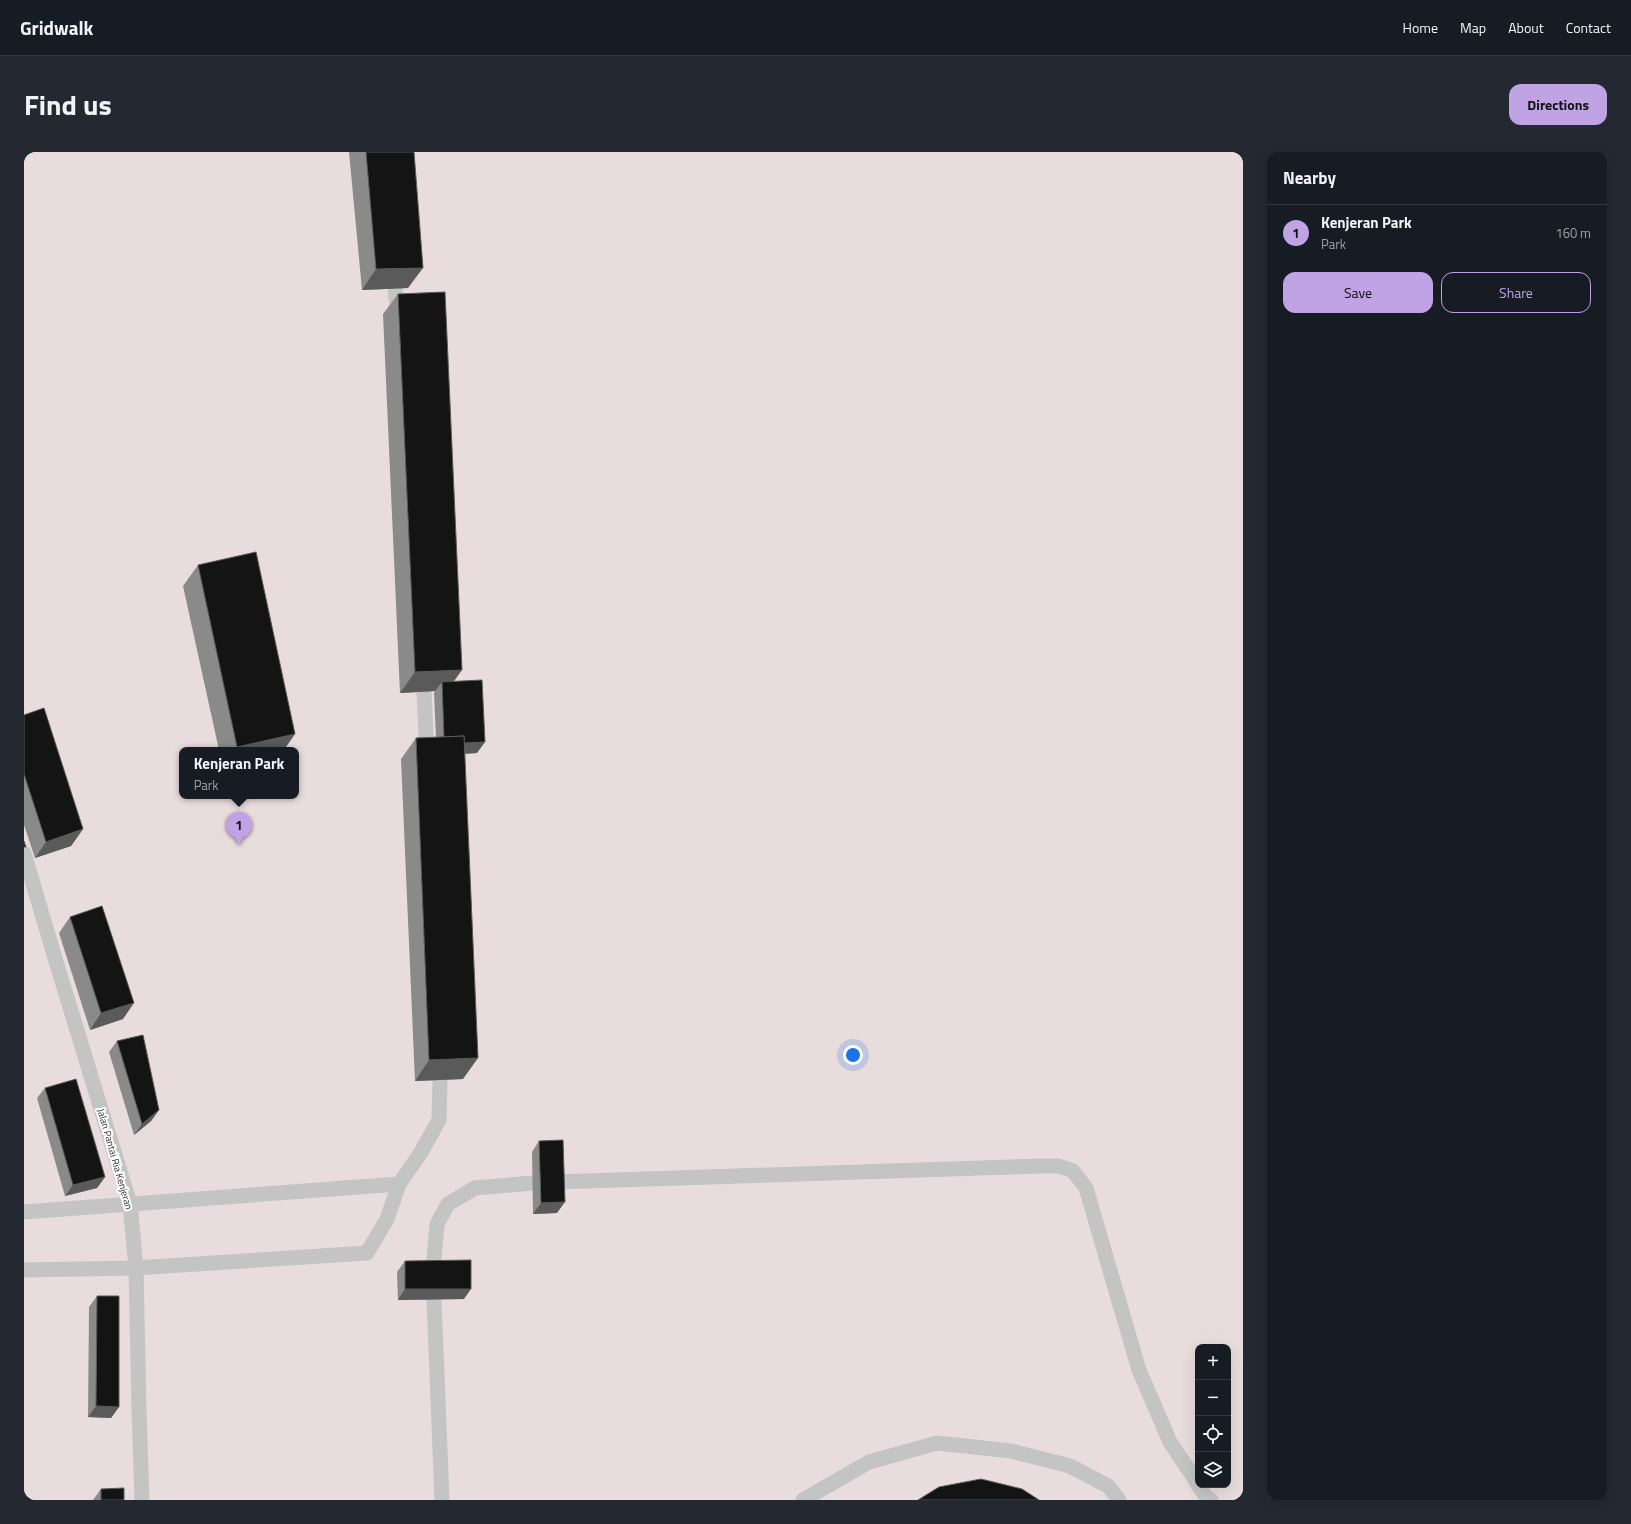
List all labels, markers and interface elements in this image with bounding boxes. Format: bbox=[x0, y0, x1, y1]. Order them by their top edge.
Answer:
text: Gridwalk bbox=[20, 13, 93, 42]
text: Home bbox=[1403, 17, 1438, 38]
text: Map bbox=[1460, 17, 1486, 38]
text: About bbox=[1508, 17, 1544, 38]
text: Contact bbox=[1566, 17, 1611, 38]
text: Find us bbox=[24, 83, 112, 126]
button: Directions bbox=[1509, 84, 1607, 125]
text: Nearby bbox=[1283, 165, 1336, 191]
text: Kenjeran Park bbox=[1321, 211, 1412, 234]
text: 1 bbox=[1292, 223, 1300, 243]
text: 160 m bbox=[1555, 223, 1591, 243]
text: Park bbox=[1321, 234, 1346, 254]
button: Save bbox=[1283, 272, 1433, 313]
button: Share bbox=[1441, 272, 1591, 313]
popup bbox=[179, 747, 299, 799]
text: Kenjeran Park bbox=[194, 752, 284, 775]
text: Park bbox=[194, 775, 219, 795]
pin: 1 bbox=[226, 812, 252, 845]
your location bbox=[843, 1045, 863, 1065]
street label: Jalan Pantai Ria Kenjeran bbox=[93, 1107, 137, 1211]
map controls bbox=[1195, 1344, 1231, 1488]
button: + bbox=[1195, 1344, 1231, 1380]
button: − bbox=[1195, 1380, 1231, 1416]
button: locate bbox=[1195, 1416, 1231, 1452]
button: layers bbox=[1195, 1452, 1231, 1488]

